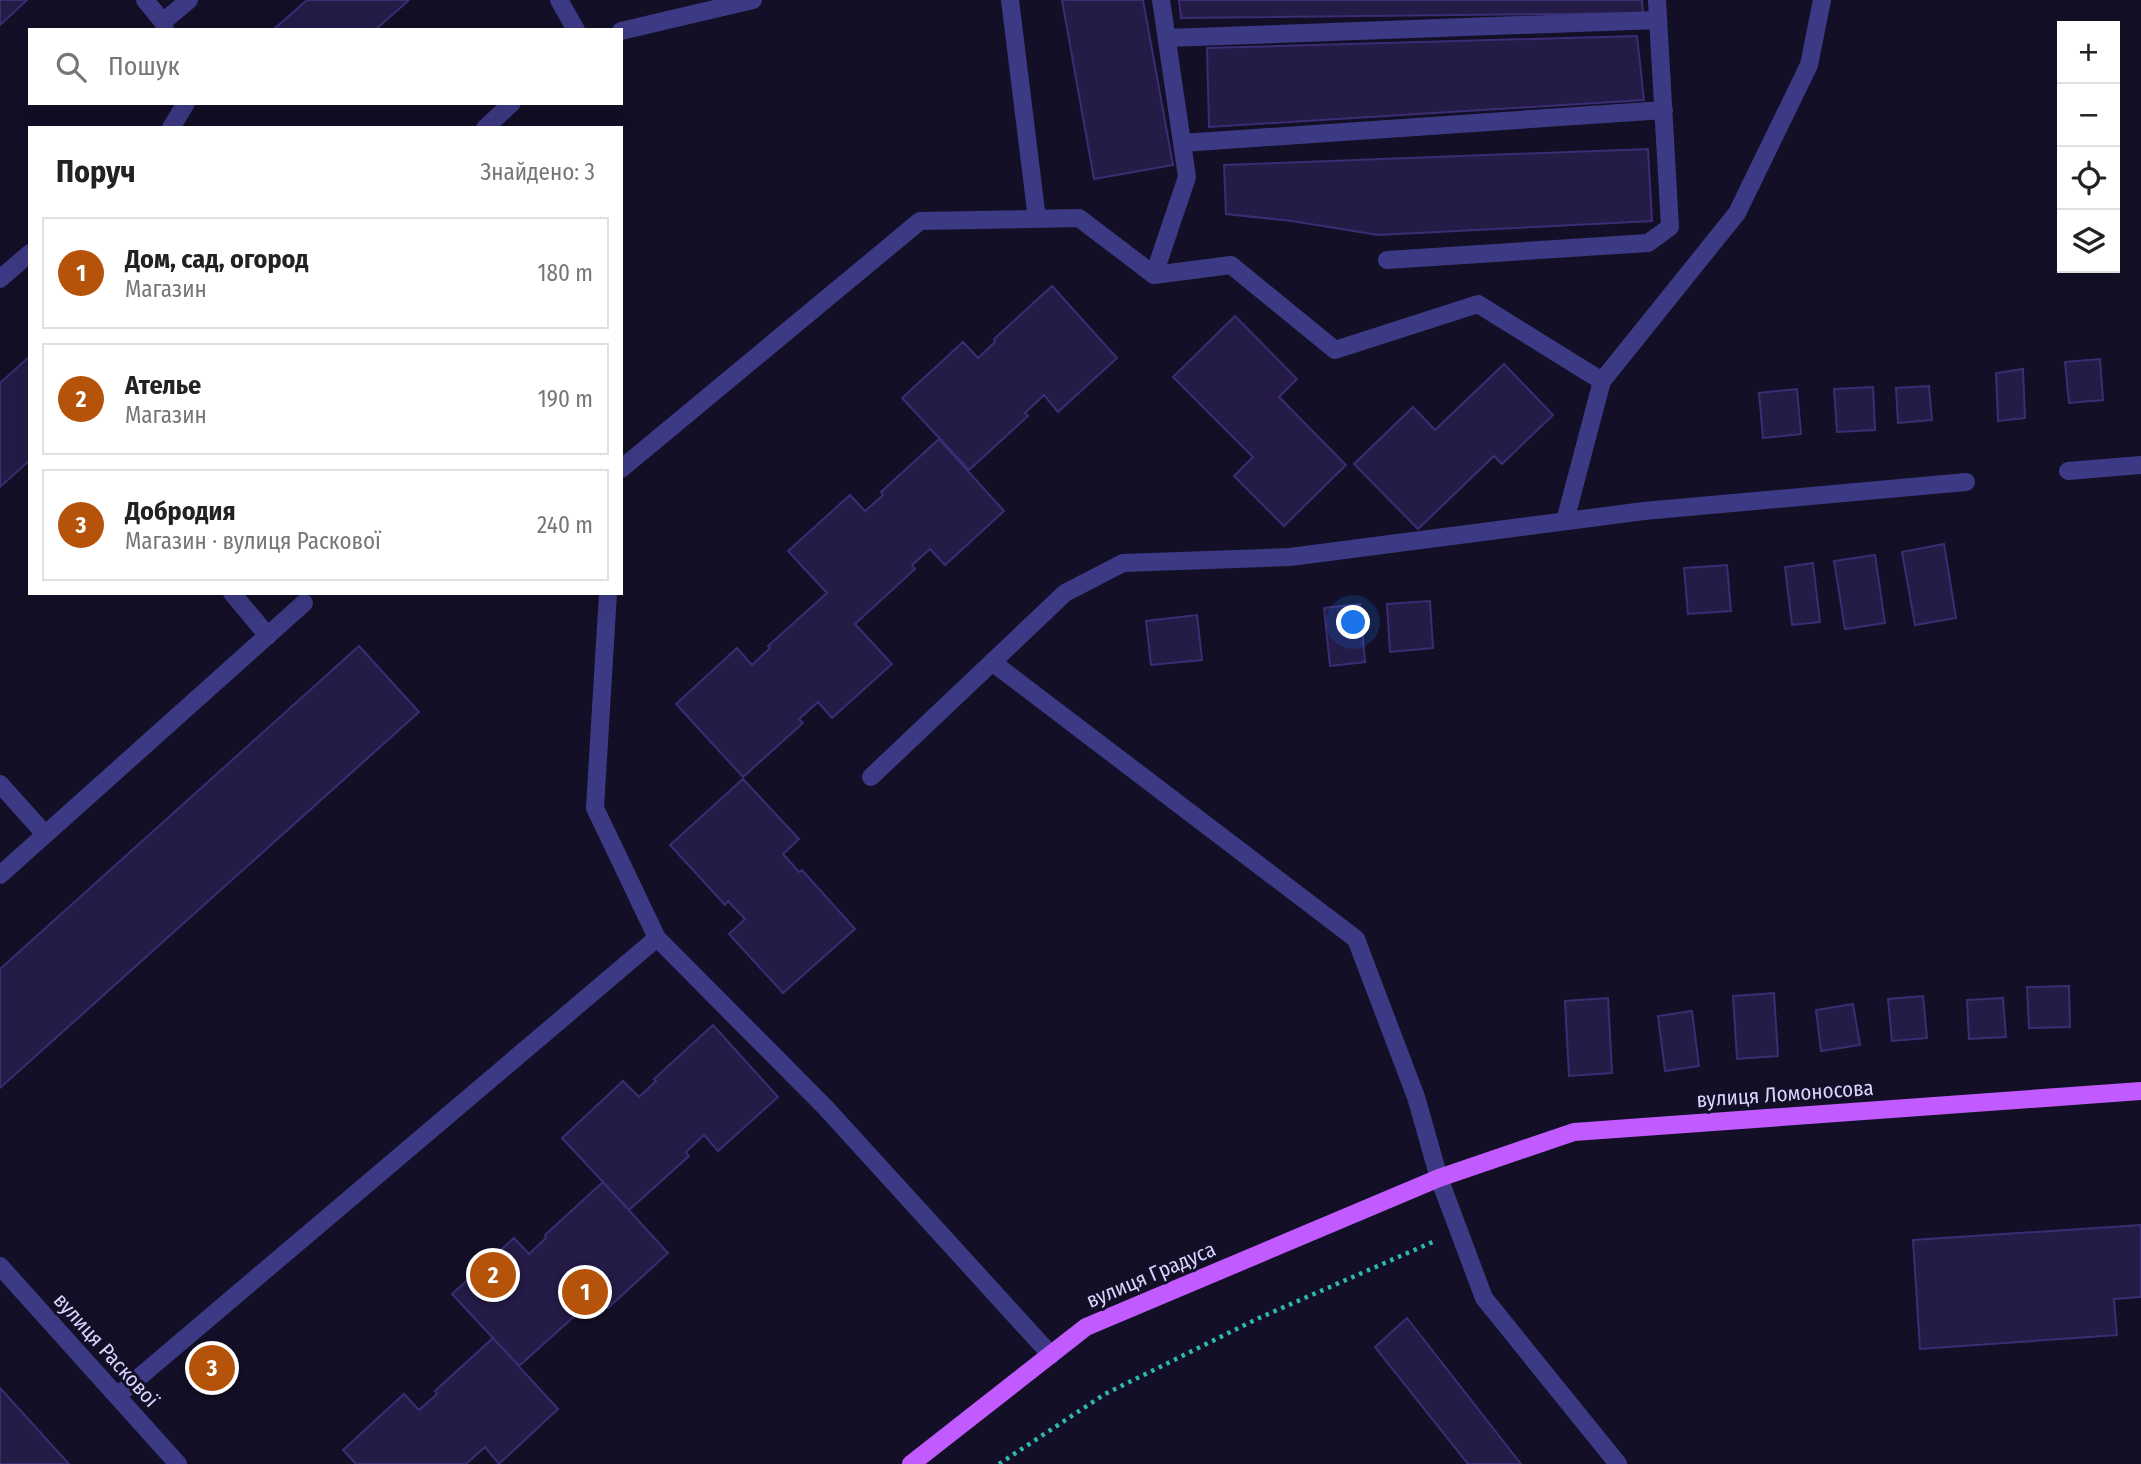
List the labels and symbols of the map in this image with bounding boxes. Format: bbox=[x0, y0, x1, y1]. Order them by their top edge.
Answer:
your location bbox=[1336, 605, 1370, 639]
street label: вулиця Ломоносова bbox=[1695, 1075, 1875, 1113]
street label: вулиця Градуса bbox=[1082, 1236, 1220, 1314]
pin: 2 bbox=[470, 1249, 516, 1301]
pin: 1 bbox=[562, 1266, 608, 1318]
street label: вулиця Раскової bbox=[48, 1288, 165, 1413]
pin: 3 bbox=[189, 1342, 235, 1394]

